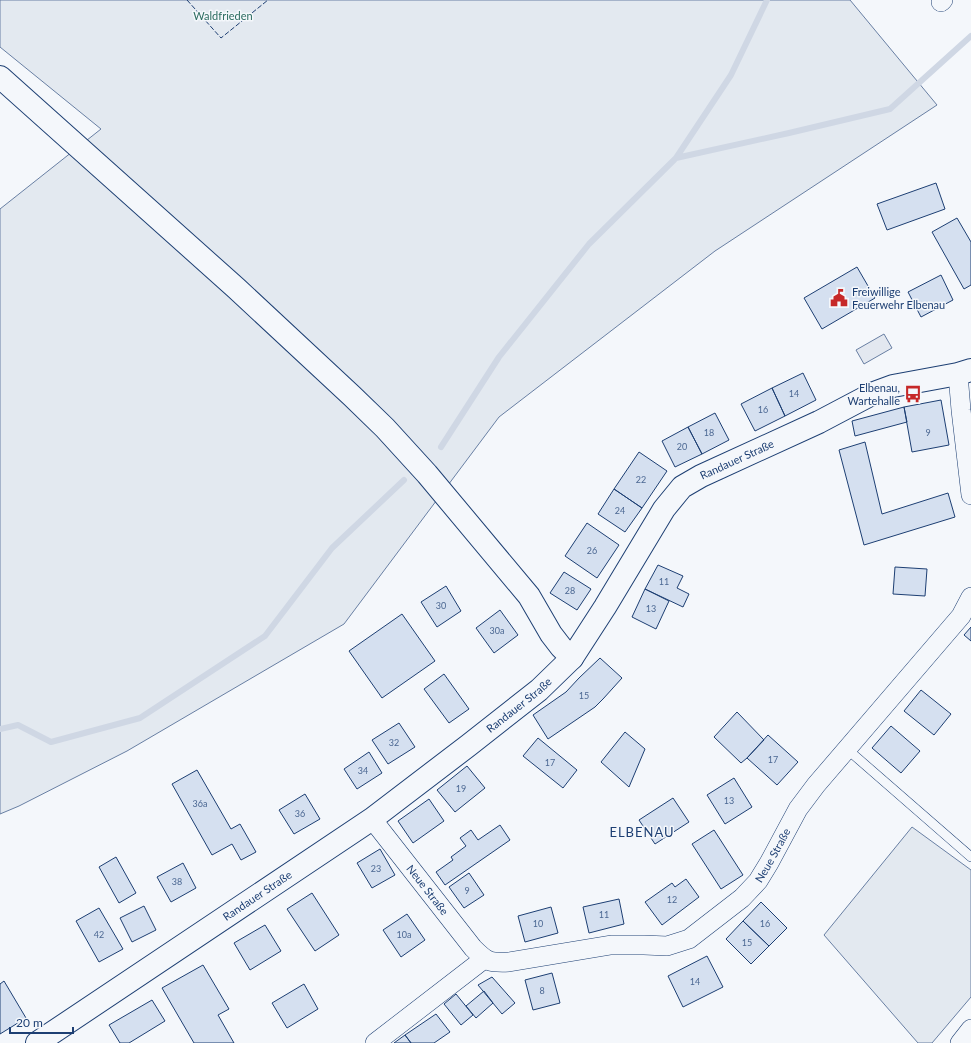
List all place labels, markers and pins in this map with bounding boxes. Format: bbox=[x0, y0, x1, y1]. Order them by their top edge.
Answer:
place label: Freiwillige Feuerwehr Elbenau bbox=[852, 285, 945, 311]
public building icon: Freiwillige Feuerwehr Elbenau bbox=[829, 288, 849, 308]
place label: Elbenau, Wartehalle bbox=[847, 381, 900, 407]
bus stop icon: Elbenau, Wartehalle bbox=[903, 384, 923, 404]

